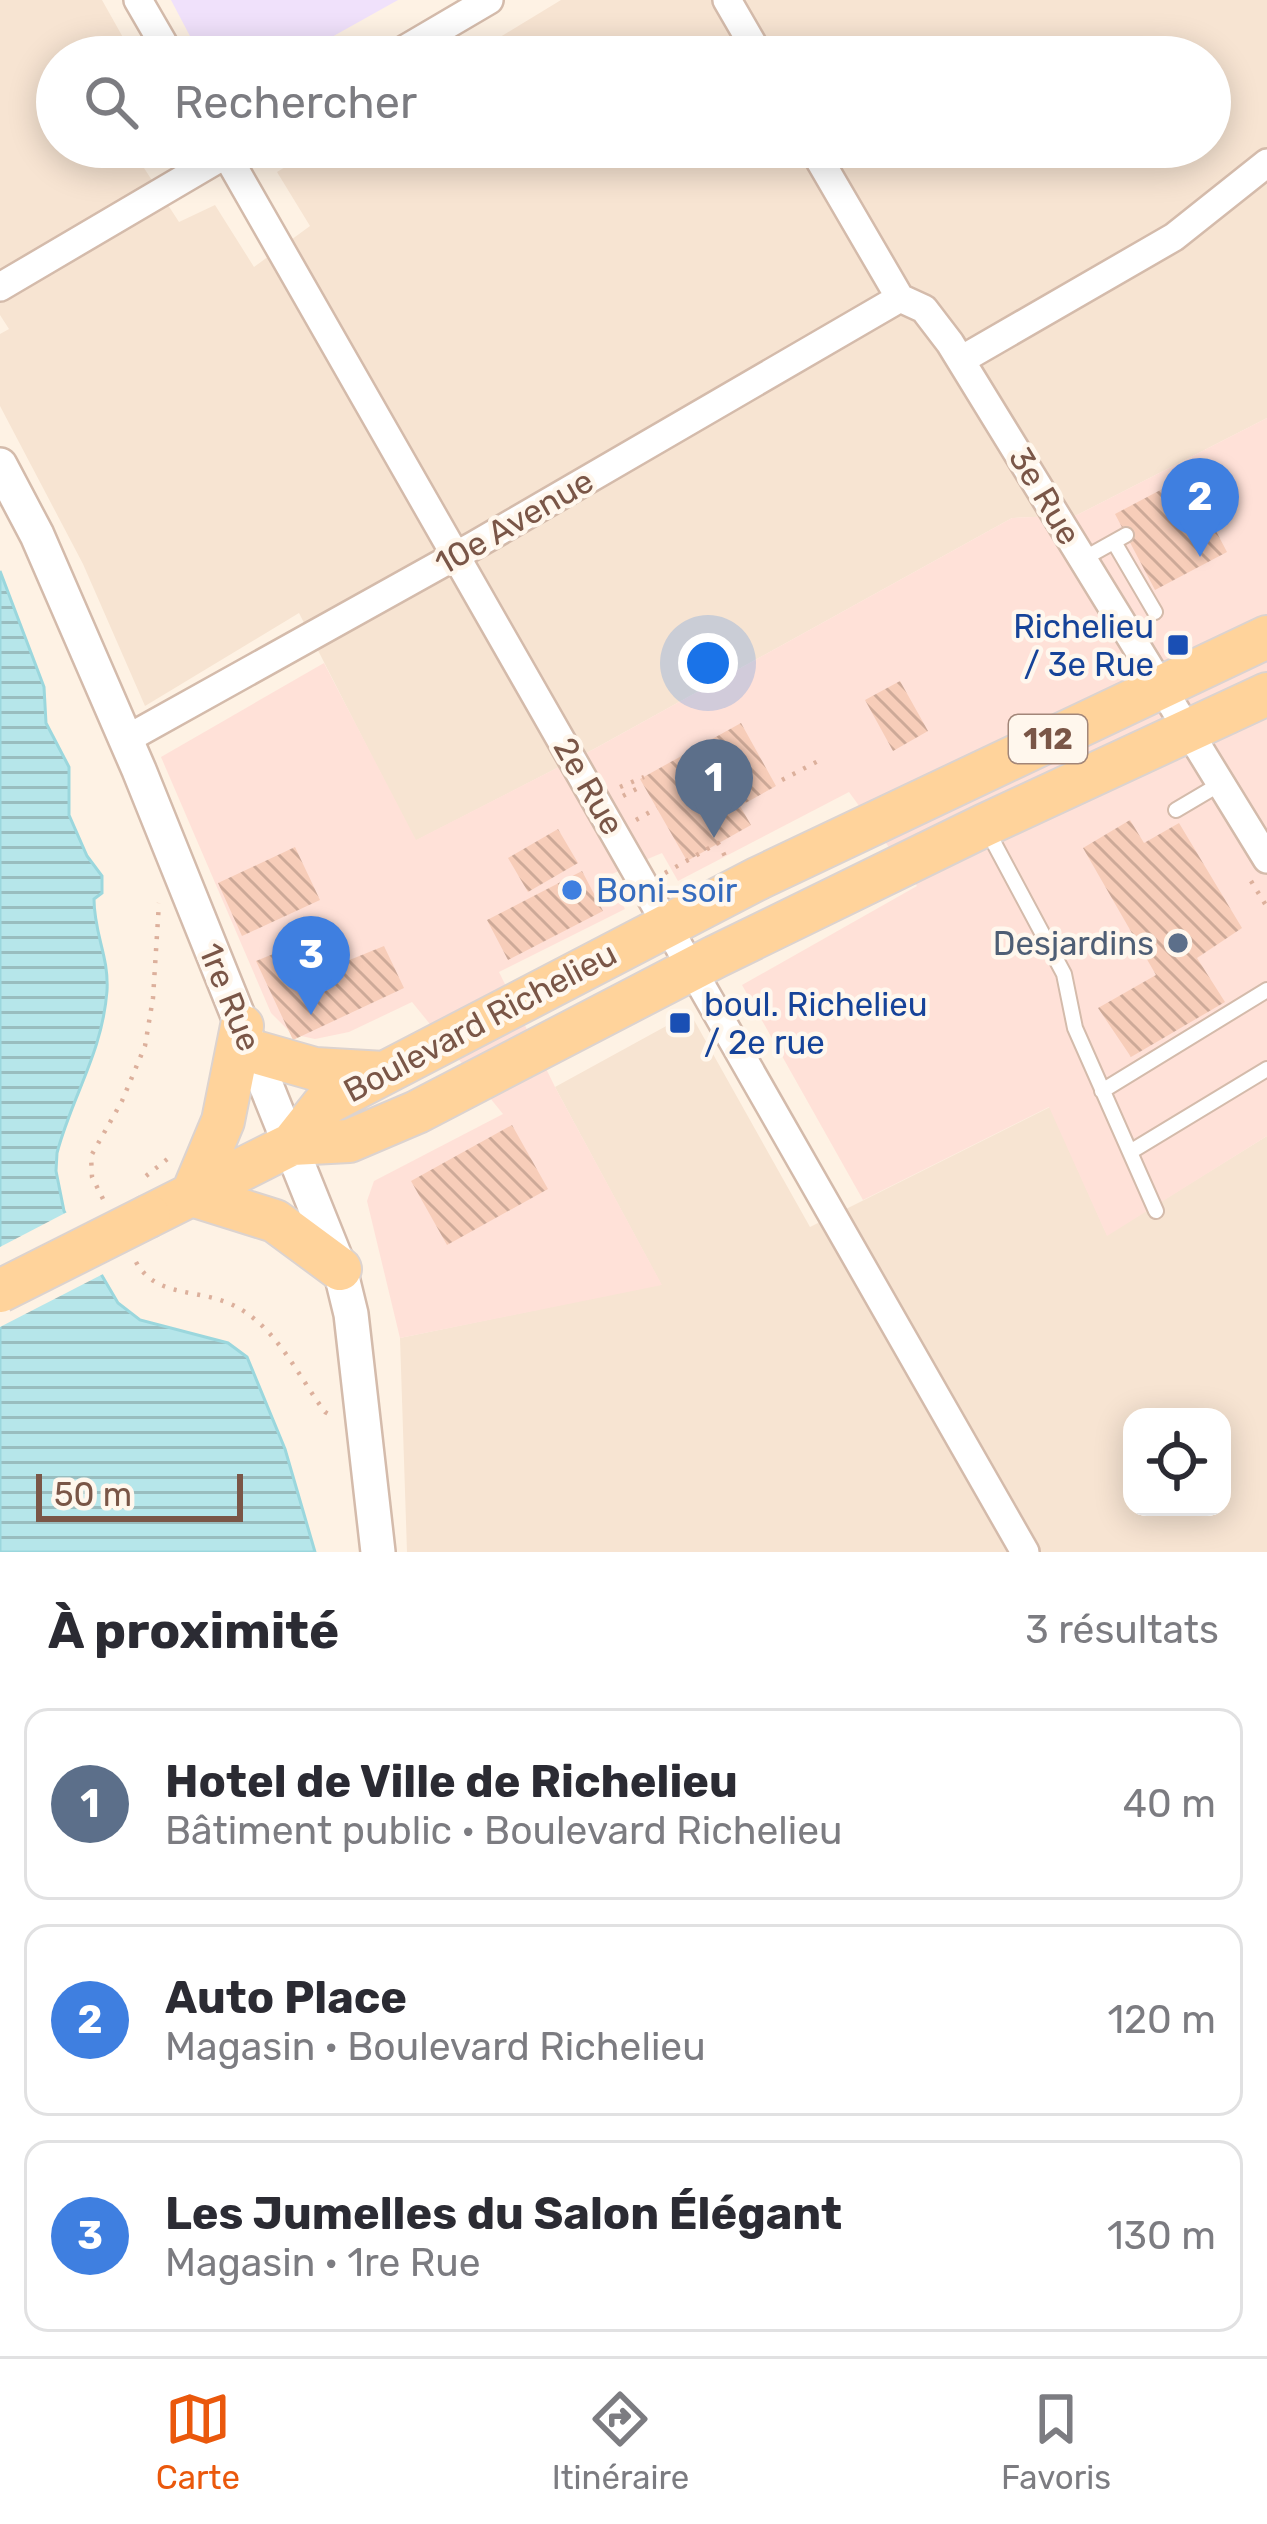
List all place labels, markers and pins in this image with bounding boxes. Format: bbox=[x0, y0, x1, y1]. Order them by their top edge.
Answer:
pin: 2 bbox=[1161, 458, 1239, 557]
place label: Richelieu / 3e Rue bbox=[1013, 607, 1154, 684]
marker: Richelieu / 3e Rue bbox=[1165, 632, 1191, 658]
pin: 1 bbox=[675, 739, 753, 838]
place label: Boni-soir bbox=[596, 871, 738, 910]
marker: Boni-soir bbox=[559, 877, 585, 903]
pin: 3 bbox=[272, 916, 350, 1015]
place label: Desjardins bbox=[993, 924, 1154, 963]
marker: Desjardins bbox=[1165, 930, 1191, 956]
place label: boul. Richelieu / 2e rue bbox=[704, 985, 928, 1062]
marker: boul. Richelieu / 2e rue bbox=[667, 1010, 693, 1036]

